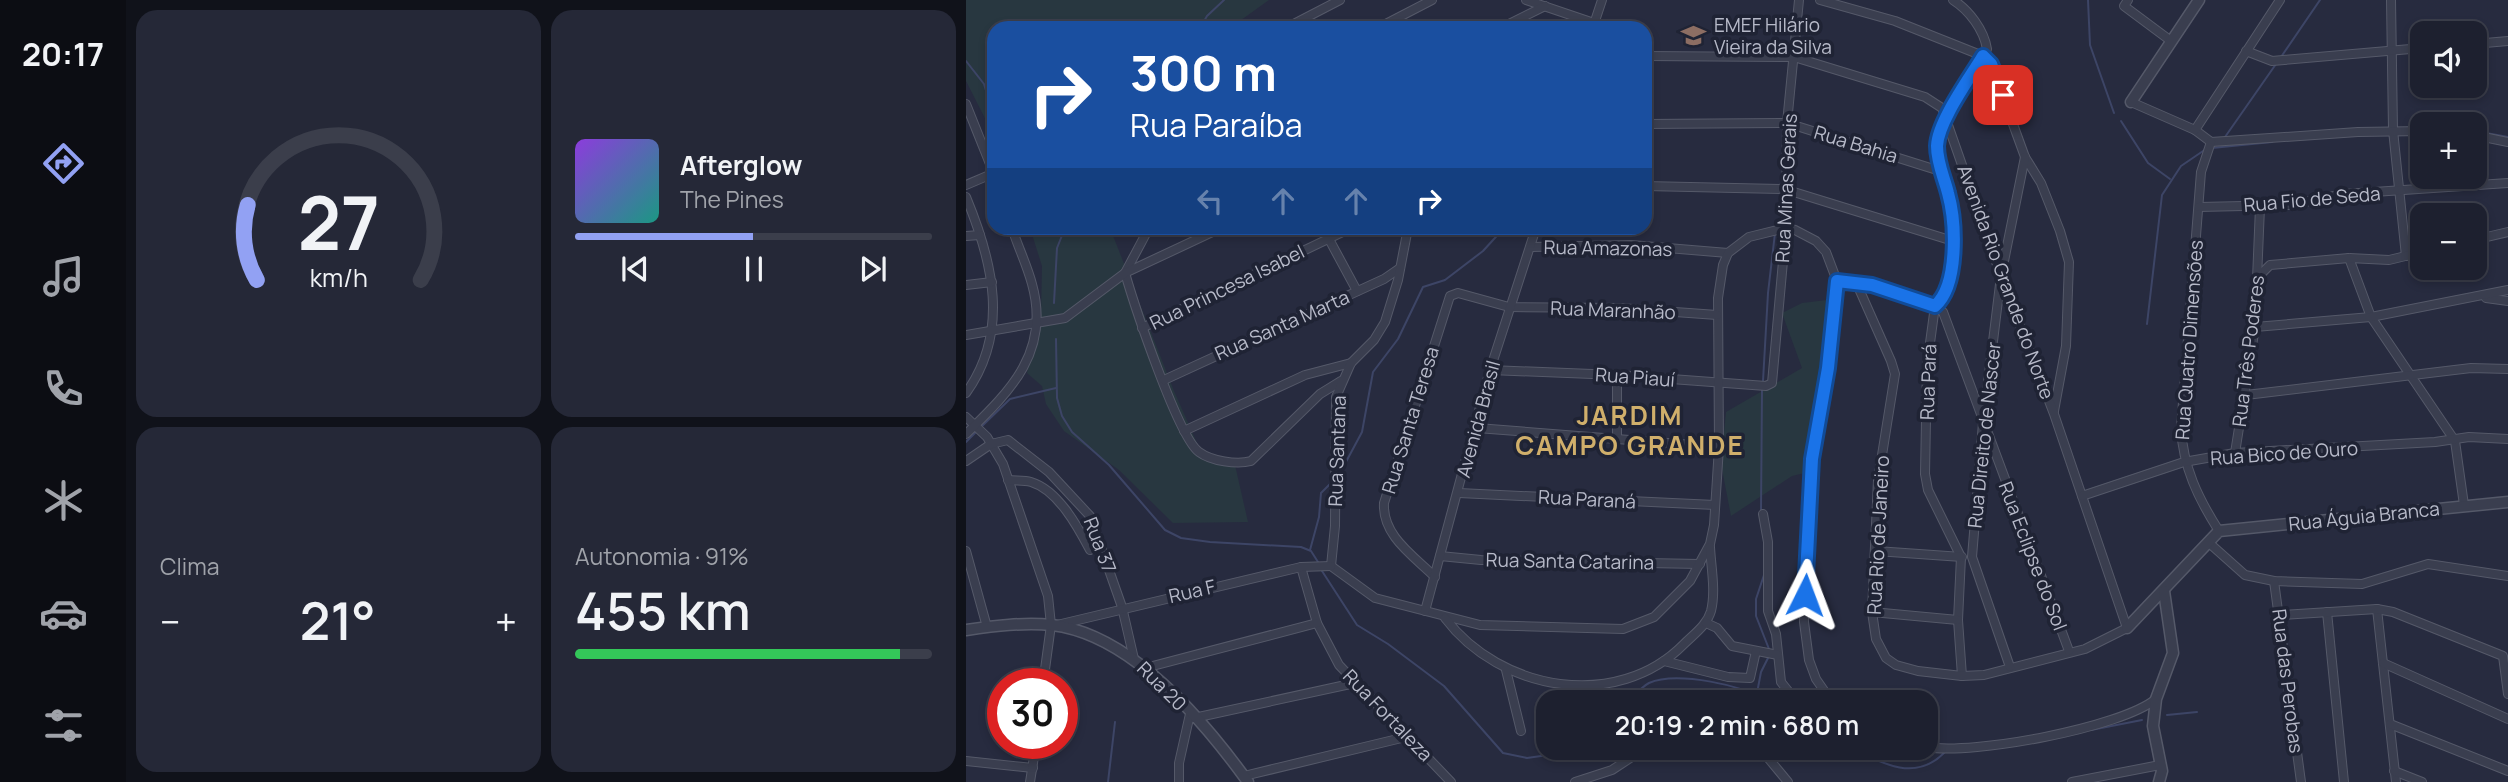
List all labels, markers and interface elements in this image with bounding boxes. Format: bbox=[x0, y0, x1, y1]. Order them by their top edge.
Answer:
place label: EMEF Hilário Vieira da Silva bbox=[1714, 12, 1832, 60]
map controls bbox=[2410, 21, 2487, 280]
button: sound bbox=[2410, 21, 2487, 98]
school or university icon: EMEF Hilário Vieira da Silva bbox=[1680, 22, 1708, 50]
text: 20:17 bbox=[22, 32, 104, 76]
text: 300 m bbox=[1130, 39, 1277, 106]
icon: right bbox=[1015, 49, 1106, 140]
pin bbox=[1973, 65, 2033, 125]
icon: arrive bbox=[1984, 76, 2022, 114]
text: Rua Paraíba bbox=[1130, 103, 1303, 147]
button: + bbox=[2410, 112, 2487, 189]
street label: Rua Minas Gerais bbox=[1769, 113, 1803, 263]
street label: Rua Bahia bbox=[1811, 119, 1901, 169]
icon: directions bbox=[39, 139, 88, 188]
text: Afterglow bbox=[680, 147, 802, 183]
street label: Avenida Rio Grande do Norte bbox=[1951, 161, 2061, 403]
text: 27 bbox=[297, 172, 380, 272]
street label: Rua Fio de Seda bbox=[2242, 180, 2382, 218]
icon: left bbox=[1191, 182, 1229, 220]
icon: ahead bbox=[1264, 182, 1302, 220]
icon: ahead bbox=[1337, 182, 1375, 220]
icon: right bbox=[1410, 182, 1448, 220]
text: The Pines bbox=[680, 183, 784, 215]
button: − bbox=[2410, 203, 2487, 280]
street label: Rua Amazonas bbox=[1543, 234, 1673, 262]
street label: Rua Princesa Isabel bbox=[1145, 238, 1309, 336]
street label: Rua Quatro Dimensões bbox=[2169, 239, 2209, 441]
icon: previous bbox=[616, 250, 654, 288]
icon: pause bbox=[735, 250, 773, 288]
icon: next bbox=[854, 250, 892, 288]
icon: music bbox=[39, 252, 88, 301]
text: km/h bbox=[309, 260, 368, 295]
street label: Rua Três Poderes bbox=[2226, 274, 2270, 428]
street label: Rua Santa Marta bbox=[1211, 284, 1353, 366]
street label: Rua Maranhão bbox=[1550, 295, 1676, 325]
street label: Rua Direito de Nascer bbox=[1961, 340, 2007, 529]
street label: Rua Santa Teresa bbox=[1375, 343, 1445, 497]
street label: Rua Pará bbox=[1914, 343, 1942, 421]
street label: Avenida Brasil bbox=[1450, 358, 1506, 480]
street label: Rua Piauí bbox=[1594, 361, 1676, 393]
icon: phone bbox=[39, 364, 88, 413]
street label: Rua Santana bbox=[1322, 395, 1352, 507]
district label: JARDIM CAMPO GRANDE bbox=[1515, 397, 1745, 463]
street label: Rua Bico de Ouro bbox=[2209, 435, 2359, 471]
street label: Rua Rio de Janeiro bbox=[1861, 455, 1895, 615]
icon: climate bbox=[39, 476, 88, 525]
street label: Rua Eclipse do Sol bbox=[1993, 478, 2073, 634]
street label: Rua Paraná bbox=[1537, 483, 1637, 515]
street label: Rua Águia Branca bbox=[2287, 495, 2441, 537]
street label: Rua 37 bbox=[1078, 513, 1122, 577]
text: Autonomia · 91% bbox=[575, 540, 749, 572]
street label: Rua Santa Catarina bbox=[1485, 547, 1655, 575]
text: Clima bbox=[160, 550, 219, 582]
position arrow bbox=[1768, 558, 1842, 632]
street label: Rua F bbox=[1166, 573, 1218, 609]
text: 455 km bbox=[575, 575, 751, 646]
text: 21° bbox=[300, 585, 376, 656]
icon: car bbox=[39, 589, 88, 638]
text: − bbox=[160, 595, 181, 647]
text: + bbox=[495, 595, 517, 647]
street label: Rua das Perobas bbox=[2266, 607, 2310, 755]
street label: Rua 20 bbox=[1132, 656, 1192, 716]
street label: Rua Fortaleza bbox=[1337, 663, 1439, 767]
speed limit sign: 30 bbox=[987, 668, 1078, 759]
icon: filters bbox=[39, 701, 88, 750]
text: 20:19 · 2 min · 680 m bbox=[1615, 707, 1859, 743]

